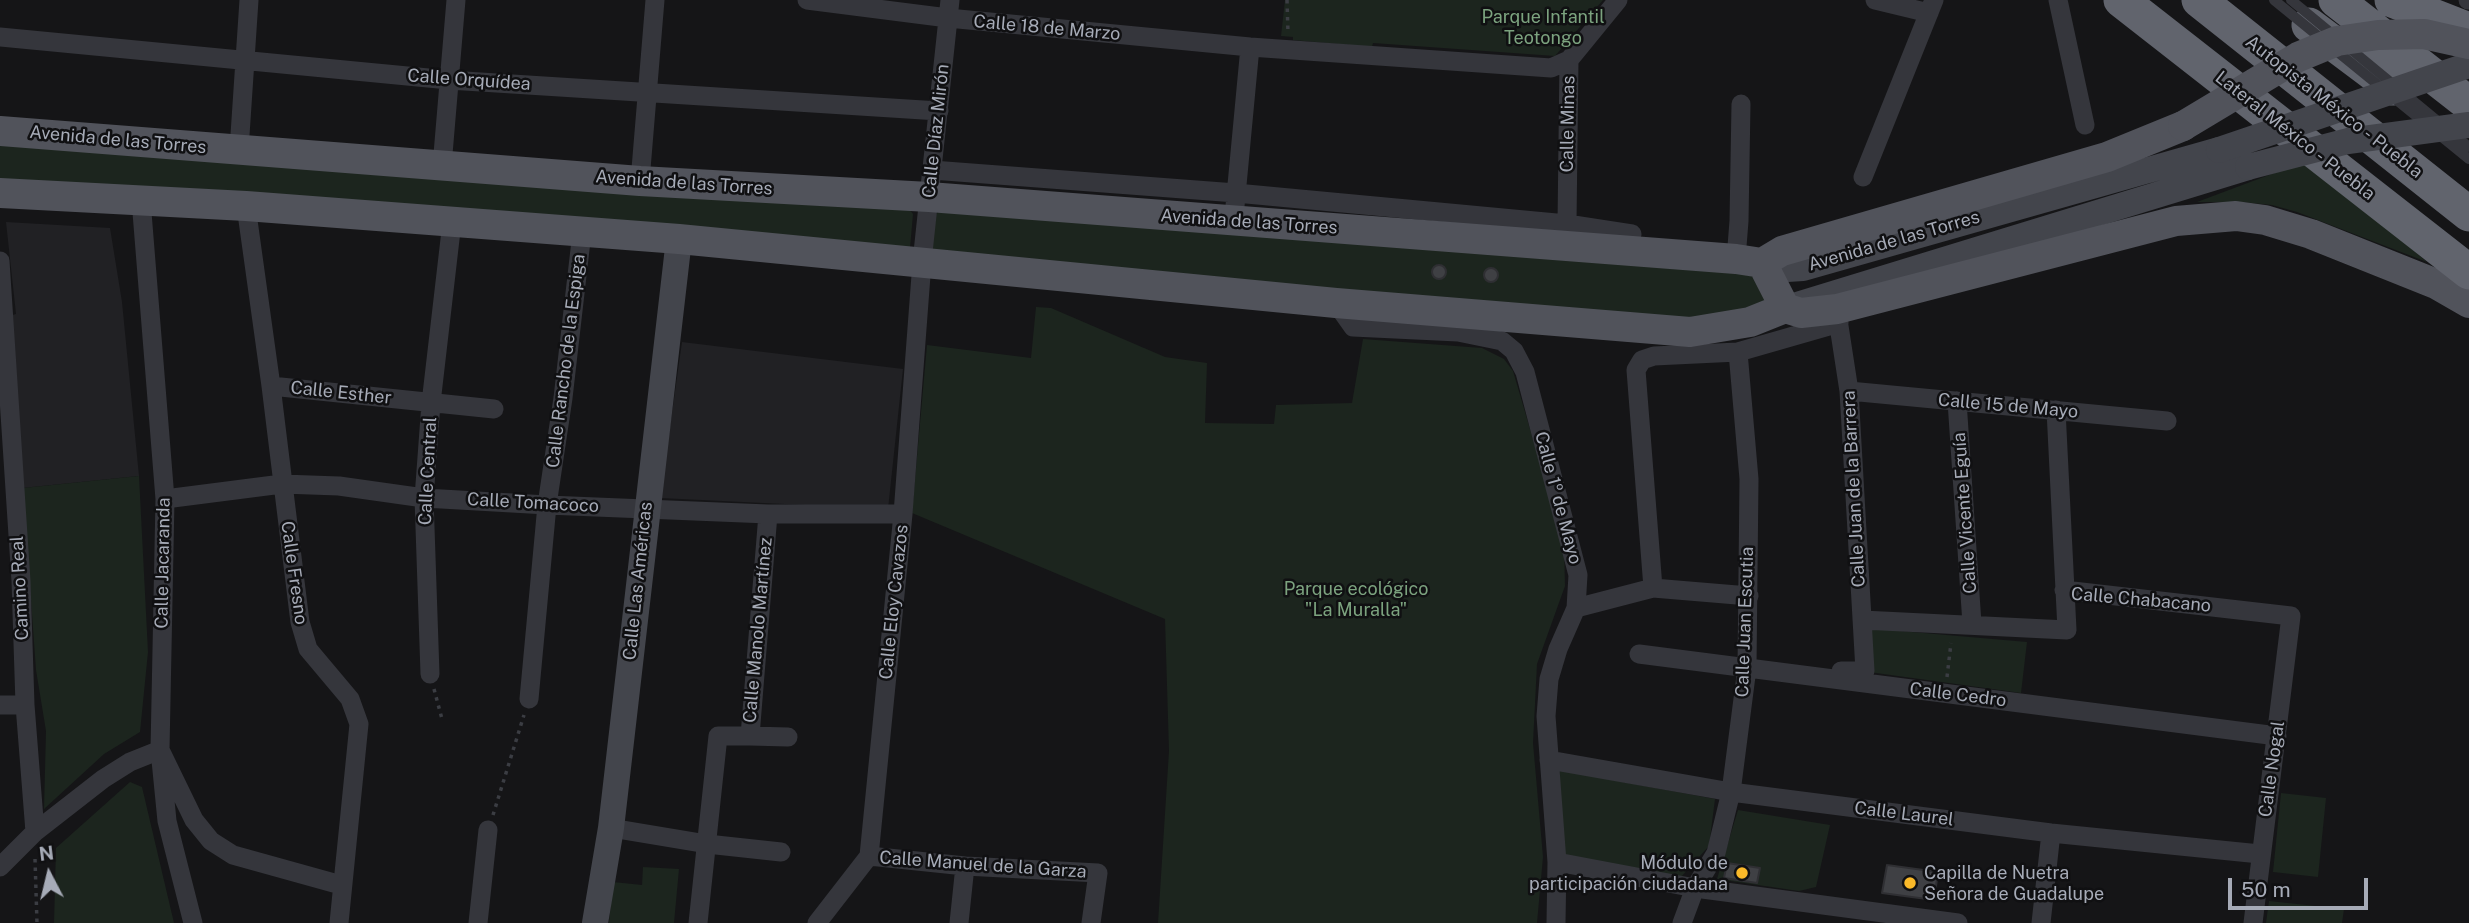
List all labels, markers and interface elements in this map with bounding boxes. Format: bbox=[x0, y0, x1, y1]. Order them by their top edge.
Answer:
park label: Parque Infantil Teotongo bbox=[1481, 6, 1605, 48]
street label: Calle 18 de Marzo bbox=[973, 11, 1121, 45]
street label: Autopista México - Puebla bbox=[2241, 31, 2427, 183]
street label: Calle Díaz Mirón bbox=[918, 63, 954, 199]
street label: Calle Orquídea bbox=[407, 65, 531, 95]
street label: Lateral México - Puebla bbox=[2211, 67, 2379, 205]
street label: Calle Minas bbox=[1556, 75, 1580, 173]
street label: Avenida de las Torres bbox=[29, 122, 207, 158]
street label: Avenida de las Torres bbox=[595, 166, 773, 200]
street label: Avenida de las Torres bbox=[1160, 205, 1338, 239]
street label: Avenida de las Torres bbox=[1806, 206, 1982, 276]
street label: Calle Rancho de la Espiga bbox=[542, 253, 590, 469]
street label: Calle Esther bbox=[289, 377, 393, 409]
street label: Calle 15 de Mayo bbox=[1937, 389, 2079, 423]
street label: Calle Juan de la Barrera bbox=[1838, 390, 1870, 588]
street label: Calle Central bbox=[414, 416, 442, 526]
street label: Calle 1º de Mayo bbox=[1530, 429, 1586, 567]
street label: Calle Vicente Eguía bbox=[1949, 432, 1981, 594]
street label: Calle Tomacoco bbox=[467, 489, 599, 517]
street label: Calle Jacaranda bbox=[151, 497, 175, 629]
street label: Calle Las Américas bbox=[619, 501, 657, 661]
street label: Calle Fresno bbox=[276, 520, 312, 626]
street label: Calle Eloy Cavazos bbox=[875, 524, 913, 680]
street label: Camino Real bbox=[6, 535, 34, 641]
street label: Calle Manolo Martínez bbox=[739, 536, 777, 724]
street label: Calle Juan Escutia bbox=[1732, 546, 1758, 698]
park label: Parque ecológico "La Muralla" bbox=[1284, 578, 1428, 620]
street label: Calle Chabacano bbox=[2070, 583, 2212, 617]
street label: Calle Cedro bbox=[1908, 678, 2008, 712]
street label: Calle Nogal bbox=[2255, 720, 2289, 818]
street label: Calle Laurel bbox=[1853, 797, 1955, 831]
north arrow bbox=[14, 839, 84, 909]
text: N bbox=[38, 841, 55, 865]
street label: Calle Manuel de la Garza bbox=[879, 847, 1087, 883]
place label: Módulo de participación ciudadana bbox=[1529, 852, 1728, 894]
place label: Capilla de Nuetra Señora de Guadalupe bbox=[1924, 862, 2104, 904]
scale bar bbox=[2231, 864, 2371, 908]
marker: Módulo de participación ciudadana bbox=[1734, 865, 1750, 881]
marker: Capilla de Nuetra Señora de Guadalupe bbox=[1902, 875, 1918, 891]
text: 50 m bbox=[2241, 877, 2291, 902]

